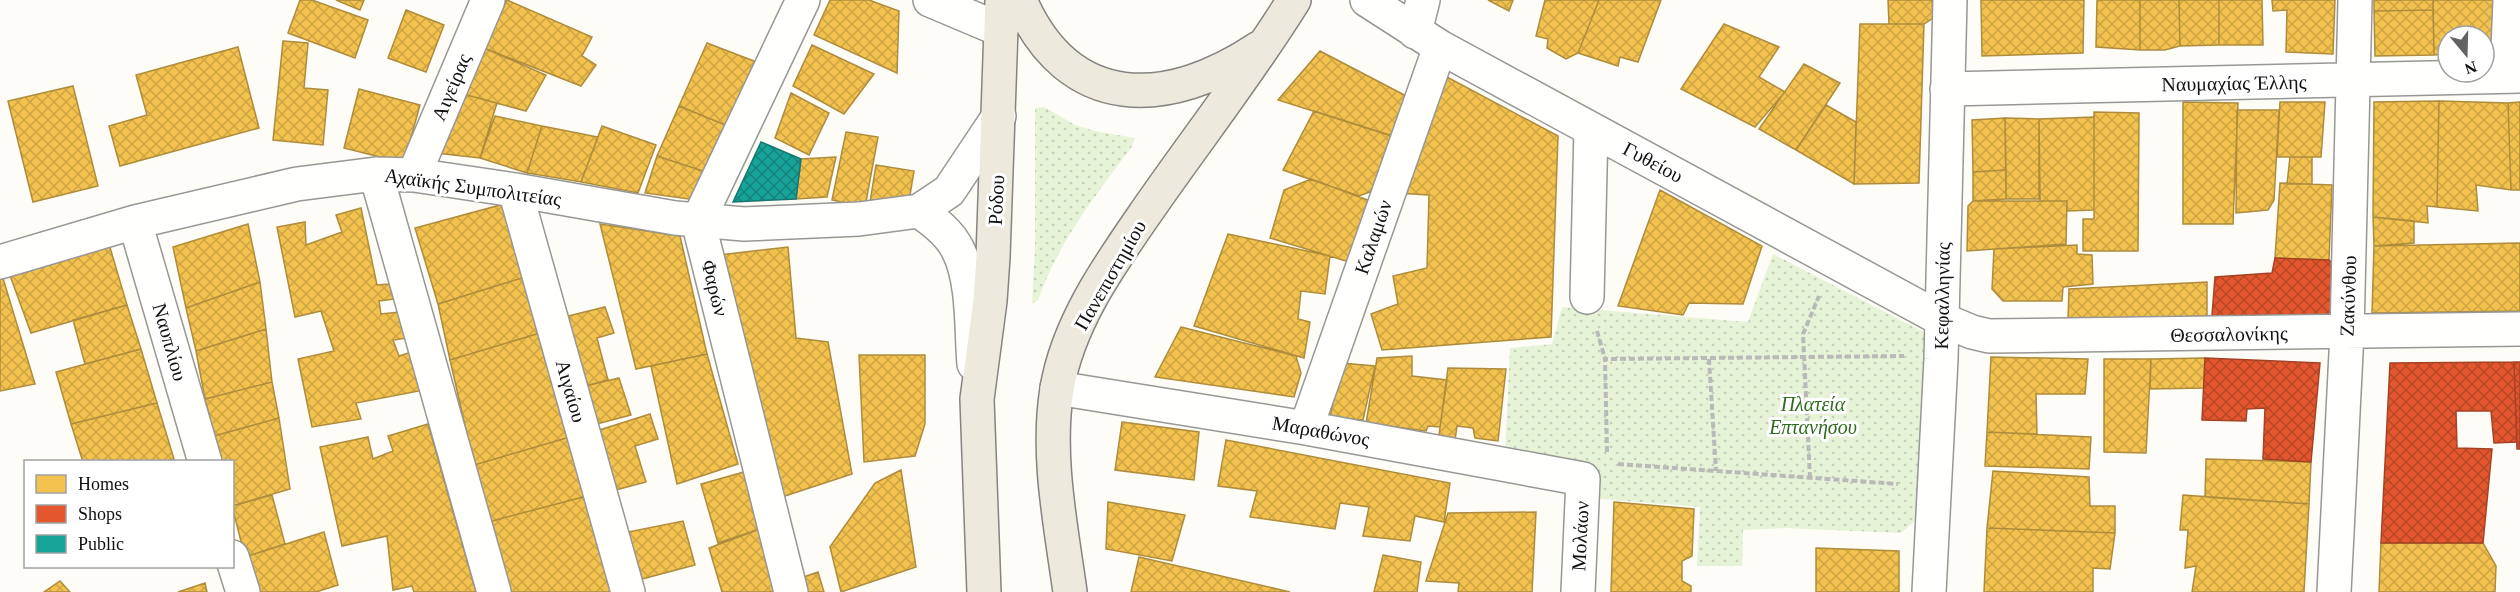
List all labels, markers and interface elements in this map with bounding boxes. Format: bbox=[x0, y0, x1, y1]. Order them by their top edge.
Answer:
north arrow bbox=[2436, 24, 2496, 84]
street label: Αιγείρας bbox=[427, 50, 476, 124]
text: N bbox=[2462, 58, 2479, 78]
street label: Ναυμαχίας Έλλης bbox=[2161, 71, 2307, 96]
street label: Γυθείου bbox=[1619, 137, 1687, 187]
street label: Αχαϊκής Συμπολιτείας bbox=[383, 164, 563, 211]
street label: Ρόδου bbox=[984, 174, 1008, 226]
street label: Καλαμών bbox=[1350, 197, 1397, 277]
street label: Πανεπιστημίου bbox=[1070, 216, 1151, 334]
street label: Κεφαλληνίας bbox=[1930, 242, 1955, 350]
street label: Ζακύνθου bbox=[2336, 255, 2360, 337]
street label: Φαρών bbox=[696, 258, 733, 319]
street label: Ναυπλίου bbox=[148, 301, 192, 384]
street label: Θεσσαλονίκης bbox=[2170, 322, 2288, 347]
street label: Αιγαίου bbox=[551, 357, 590, 425]
park label: Πλατεία Επτανήσου bbox=[1768, 393, 1857, 439]
street label: Μαραθώνος bbox=[1270, 412, 1371, 451]
legend bbox=[24, 460, 234, 568]
text: Homes bbox=[78, 474, 129, 494]
street label: Μολάων bbox=[1567, 500, 1593, 572]
text: Shops bbox=[78, 504, 122, 524]
text: Public bbox=[78, 534, 124, 554]

